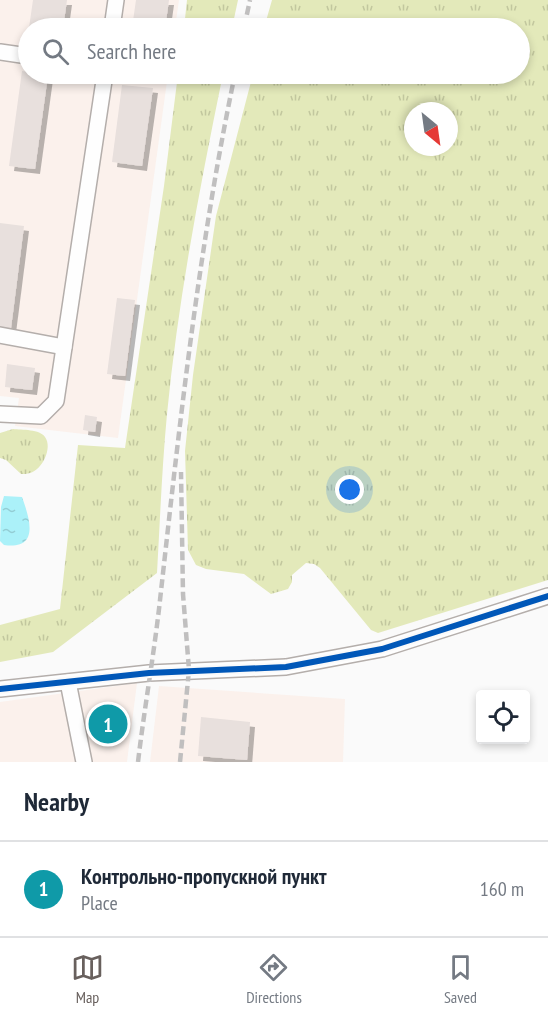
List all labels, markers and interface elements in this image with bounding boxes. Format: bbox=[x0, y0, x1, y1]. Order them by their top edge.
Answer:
search box bbox=[18, 18, 530, 84]
icon: search bbox=[39, 35, 72, 68]
text: Search here bbox=[87, 37, 176, 65]
north arrow bbox=[404, 102, 458, 156]
your location bbox=[335, 475, 364, 504]
map controls bbox=[476, 690, 530, 744]
button: locate bbox=[476, 690, 530, 744]
pin: 1 bbox=[88, 702, 128, 746]
text: Nearby bbox=[24, 785, 89, 818]
text: Контрольно-пропускной пункт bbox=[81, 862, 327, 890]
text: 1 bbox=[39, 876, 48, 902]
text: 160 m bbox=[480, 876, 524, 902]
text: Place bbox=[81, 890, 118, 916]
tab: Map bbox=[71, 951, 104, 1007]
tab: Directions bbox=[246, 951, 302, 1007]
tab: Saved bbox=[444, 951, 477, 1007]

